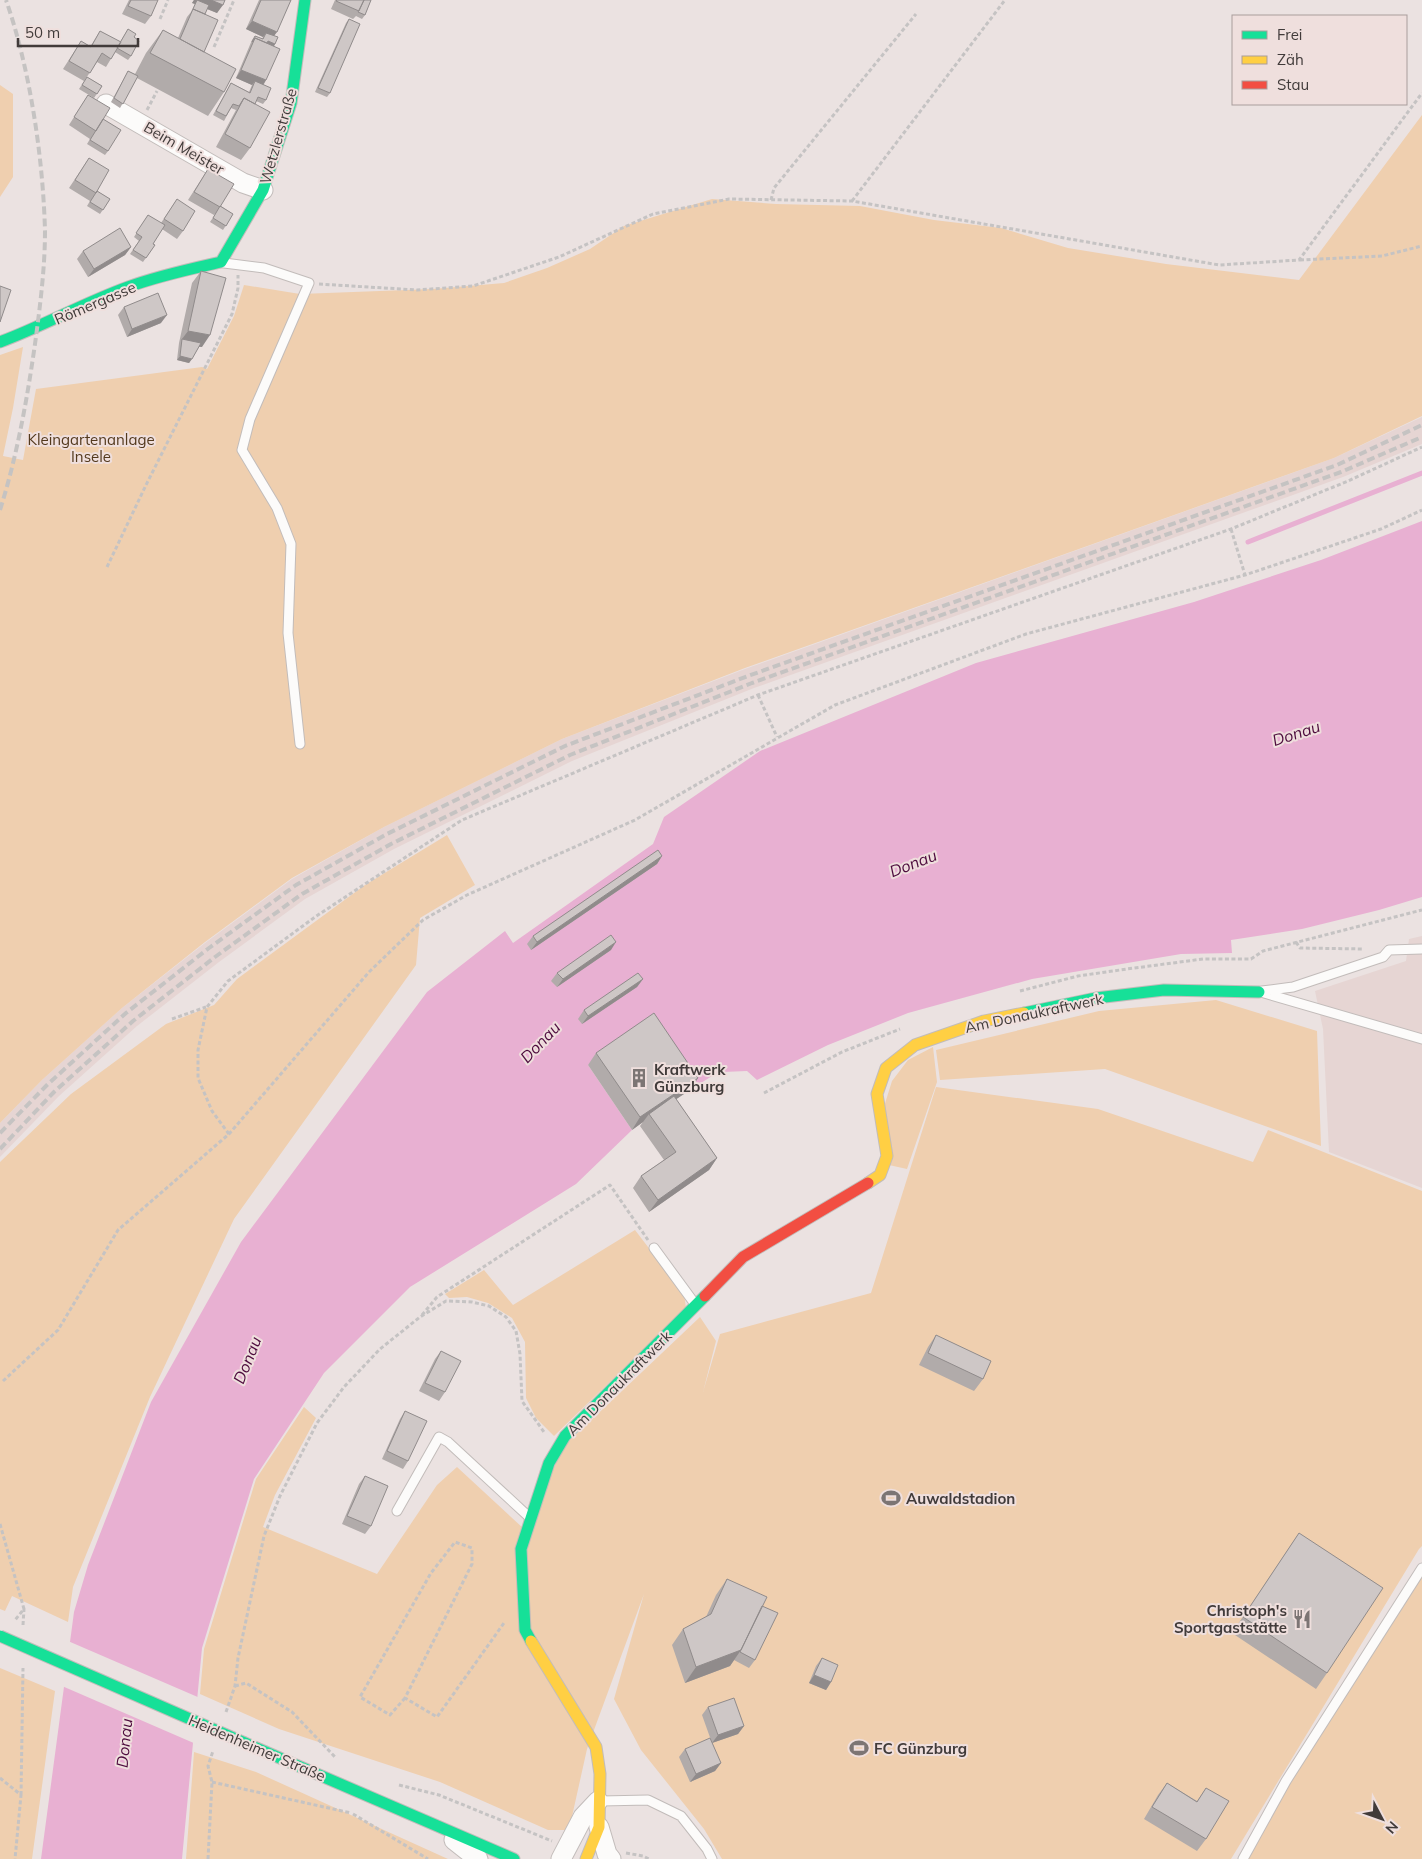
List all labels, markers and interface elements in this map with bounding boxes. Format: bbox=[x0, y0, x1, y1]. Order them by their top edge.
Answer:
scale bar bbox=[18, 15, 138, 47]
legend bbox=[1232, 15, 1407, 105]
text: 50 m bbox=[25, 23, 60, 42]
text: Frei bbox=[1277, 25, 1302, 44]
text: Zäh bbox=[1277, 50, 1304, 69]
text: Stau bbox=[1277, 75, 1309, 94]
street label: Wetzlerstraße bbox=[255, 86, 301, 186]
street label: Beim Meister bbox=[140, 117, 228, 179]
street label: Römergasse bbox=[51, 277, 139, 329]
park label: Kleingartenanlage Insele bbox=[27, 430, 155, 466]
water label: Donau bbox=[1269, 716, 1323, 750]
water label: Donau bbox=[886, 845, 940, 881]
street label: Am Donaukraftwerk bbox=[963, 989, 1105, 1037]
water label: Donau bbox=[516, 1017, 564, 1067]
place label: Kraftwerk Günzburg bbox=[654, 1060, 726, 1096]
building icon: Kraftwerk Günzburg bbox=[628, 1067, 650, 1089]
street label: Am Donaukraftwerk bbox=[563, 1326, 676, 1439]
water label: Donau bbox=[228, 1333, 266, 1387]
sports icon: Auwaldstadion bbox=[880, 1487, 902, 1509]
place label: Auwaldstadion bbox=[906, 1489, 1015, 1508]
place label: Christoph's Sportgaststätte bbox=[1174, 1601, 1287, 1637]
restaurant icon: Christoph's Sportgaststätte bbox=[1291, 1608, 1313, 1630]
street label: Heidenheimer Straße bbox=[186, 1711, 328, 1785]
water label: Donau bbox=[111, 1717, 137, 1769]
sports icon: FC Günzburg bbox=[848, 1737, 870, 1759]
place label: FC Günzburg bbox=[874, 1739, 967, 1758]
north arrow bbox=[1357, 1794, 1407, 1844]
text: N bbox=[1382, 1818, 1402, 1837]

